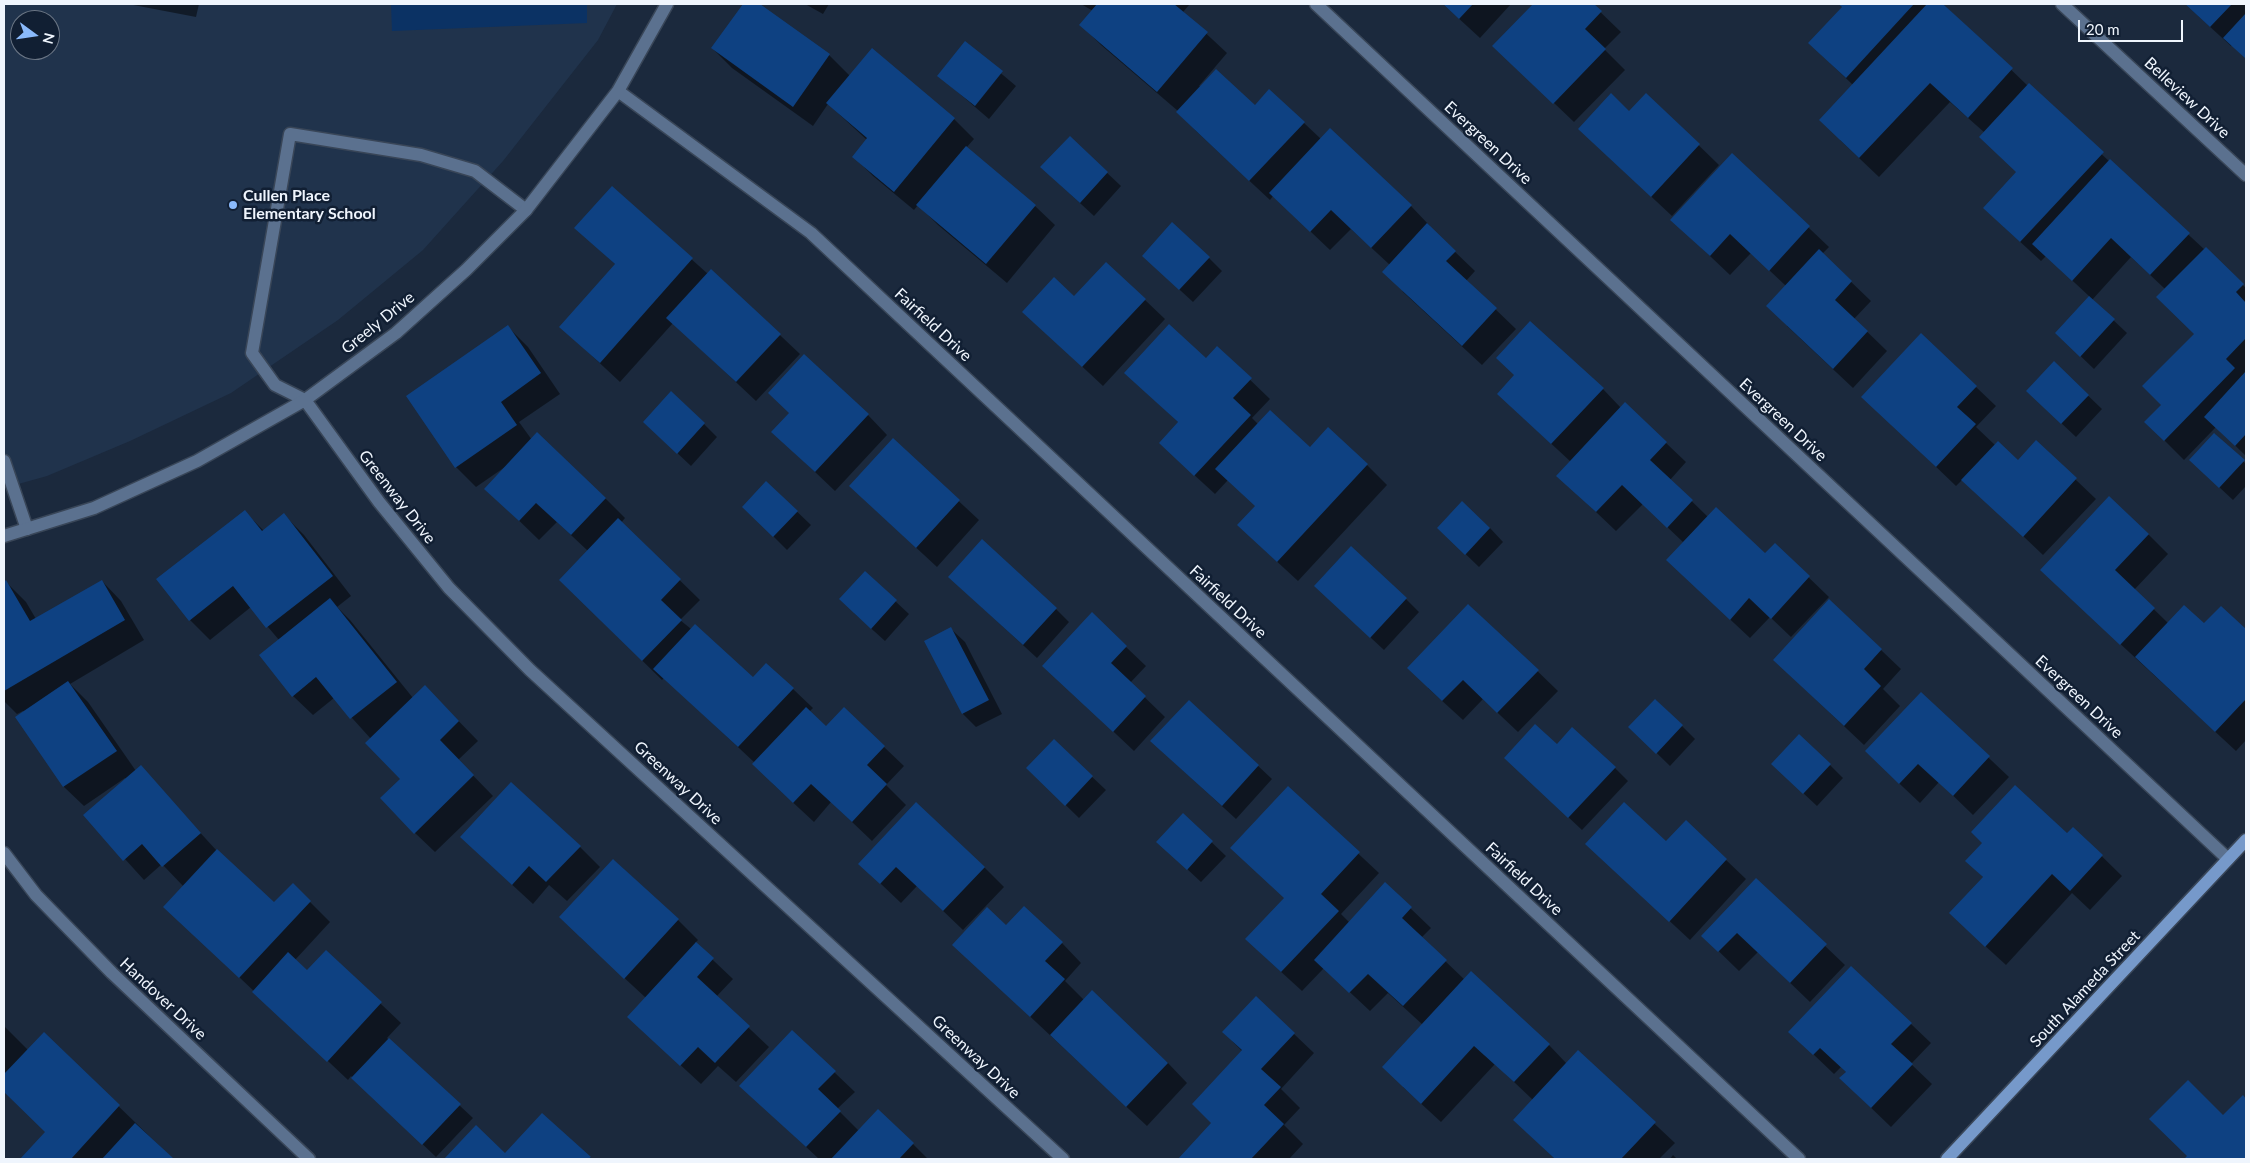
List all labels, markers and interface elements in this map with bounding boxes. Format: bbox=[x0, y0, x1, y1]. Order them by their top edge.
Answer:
north arrow bbox=[10, 10, 60, 60]
scale bar bbox=[2080, 10, 2185, 42]
text: 20 m bbox=[2086, 20, 2120, 38]
text: N bbox=[40, 31, 59, 46]
street label: Belleview Drive bbox=[2140, 54, 2234, 142]
street label: Evergreen Drive bbox=[1440, 97, 1536, 189]
place label: Cullen Place Elementary School bbox=[243, 186, 376, 224]
marker: Cullen Place Elementary School bbox=[227, 199, 239, 211]
street label: Fairfield Drive bbox=[891, 285, 975, 365]
street label: Greely Drive bbox=[338, 288, 418, 358]
street label: Evergreen Drive bbox=[1735, 374, 1831, 466]
street label: Greenway Drive bbox=[354, 446, 440, 548]
street label: Fairfield Drive bbox=[1186, 562, 1270, 642]
street label: Evergreen Drive bbox=[2031, 651, 2127, 743]
street label: Greenway Drive bbox=[630, 737, 726, 829]
street label: Fairfield Drive bbox=[1482, 839, 1566, 919]
street label: South Alameda Street bbox=[2026, 927, 2144, 1051]
street label: Handover Drive bbox=[116, 954, 210, 1044]
street label: Greenway Drive bbox=[928, 1011, 1024, 1103]

